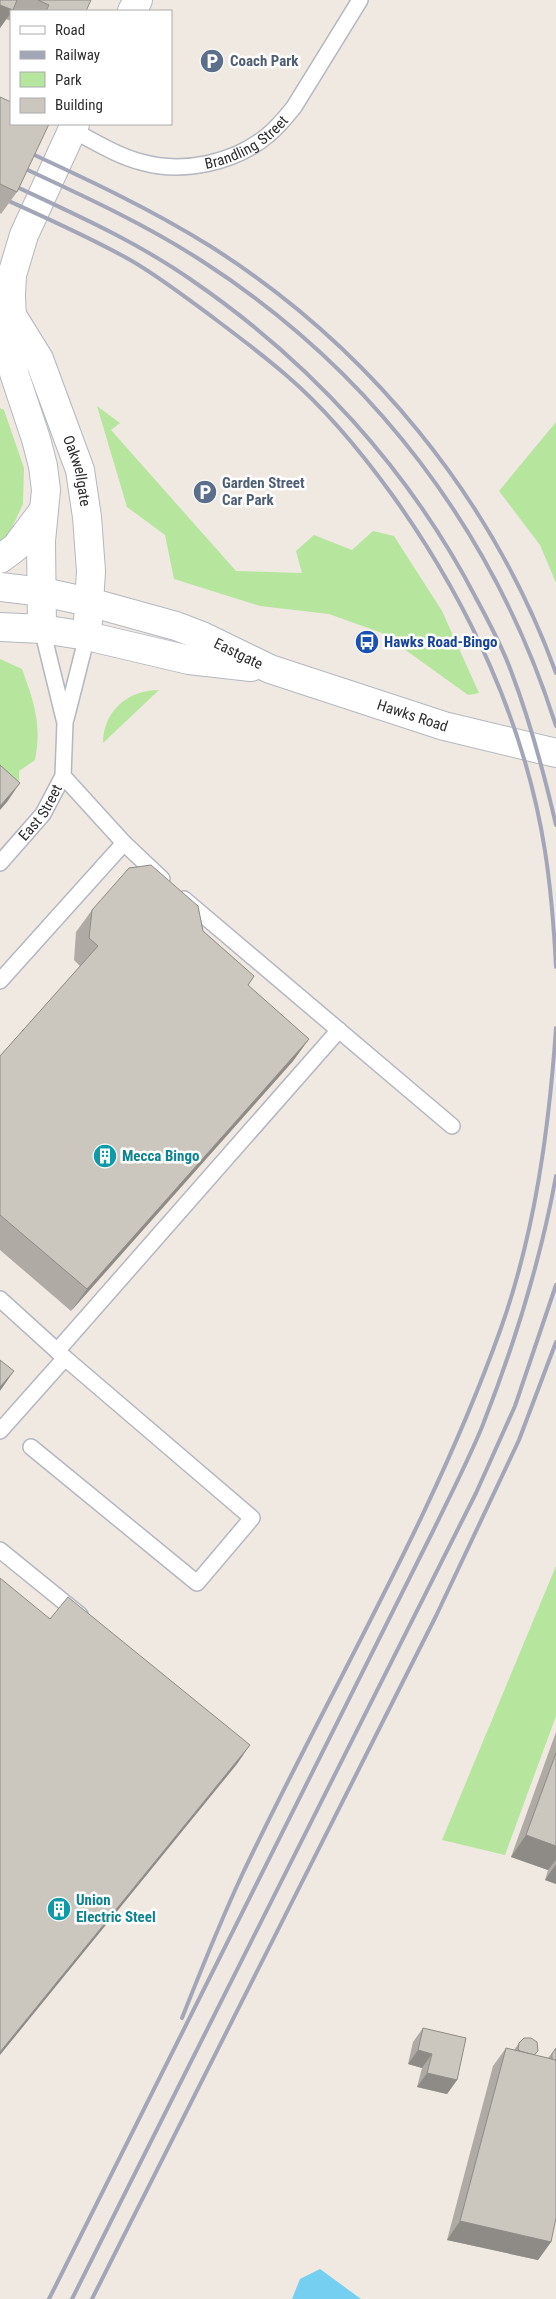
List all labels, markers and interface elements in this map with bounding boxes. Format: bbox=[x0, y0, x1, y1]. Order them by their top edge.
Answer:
legend bbox=[10, 10, 172, 125]
text: Road bbox=[55, 21, 85, 39]
text: Railway bbox=[55, 46, 100, 64]
parking icon: Coach Park bbox=[199, 48, 225, 74]
place label: Coach Park bbox=[230, 52, 299, 70]
text: Park bbox=[55, 71, 82, 89]
text: Building bbox=[55, 96, 103, 114]
street label: Brandling Street bbox=[203, 112, 292, 173]
street label: Oakwellgate bbox=[59, 433, 94, 508]
place label: Garden Street Car Park bbox=[222, 474, 305, 509]
parking icon: Garden Street Car Park bbox=[192, 479, 218, 505]
bus stop icon: Hawks Road-Bingo bbox=[354, 629, 380, 655]
place label: Hawks Road-Bingo bbox=[384, 633, 497, 651]
street label: Eastgate bbox=[211, 634, 266, 673]
street label: Hawks Road bbox=[375, 696, 450, 736]
street label: East Street bbox=[15, 781, 66, 844]
building icon: Mecca Bingo bbox=[92, 1143, 118, 1169]
place label: Mecca Bingo bbox=[122, 1147, 199, 1165]
place label: Union Electric Steel bbox=[76, 1891, 156, 1926]
building icon: Union Electric Steel bbox=[46, 1896, 72, 1922]

